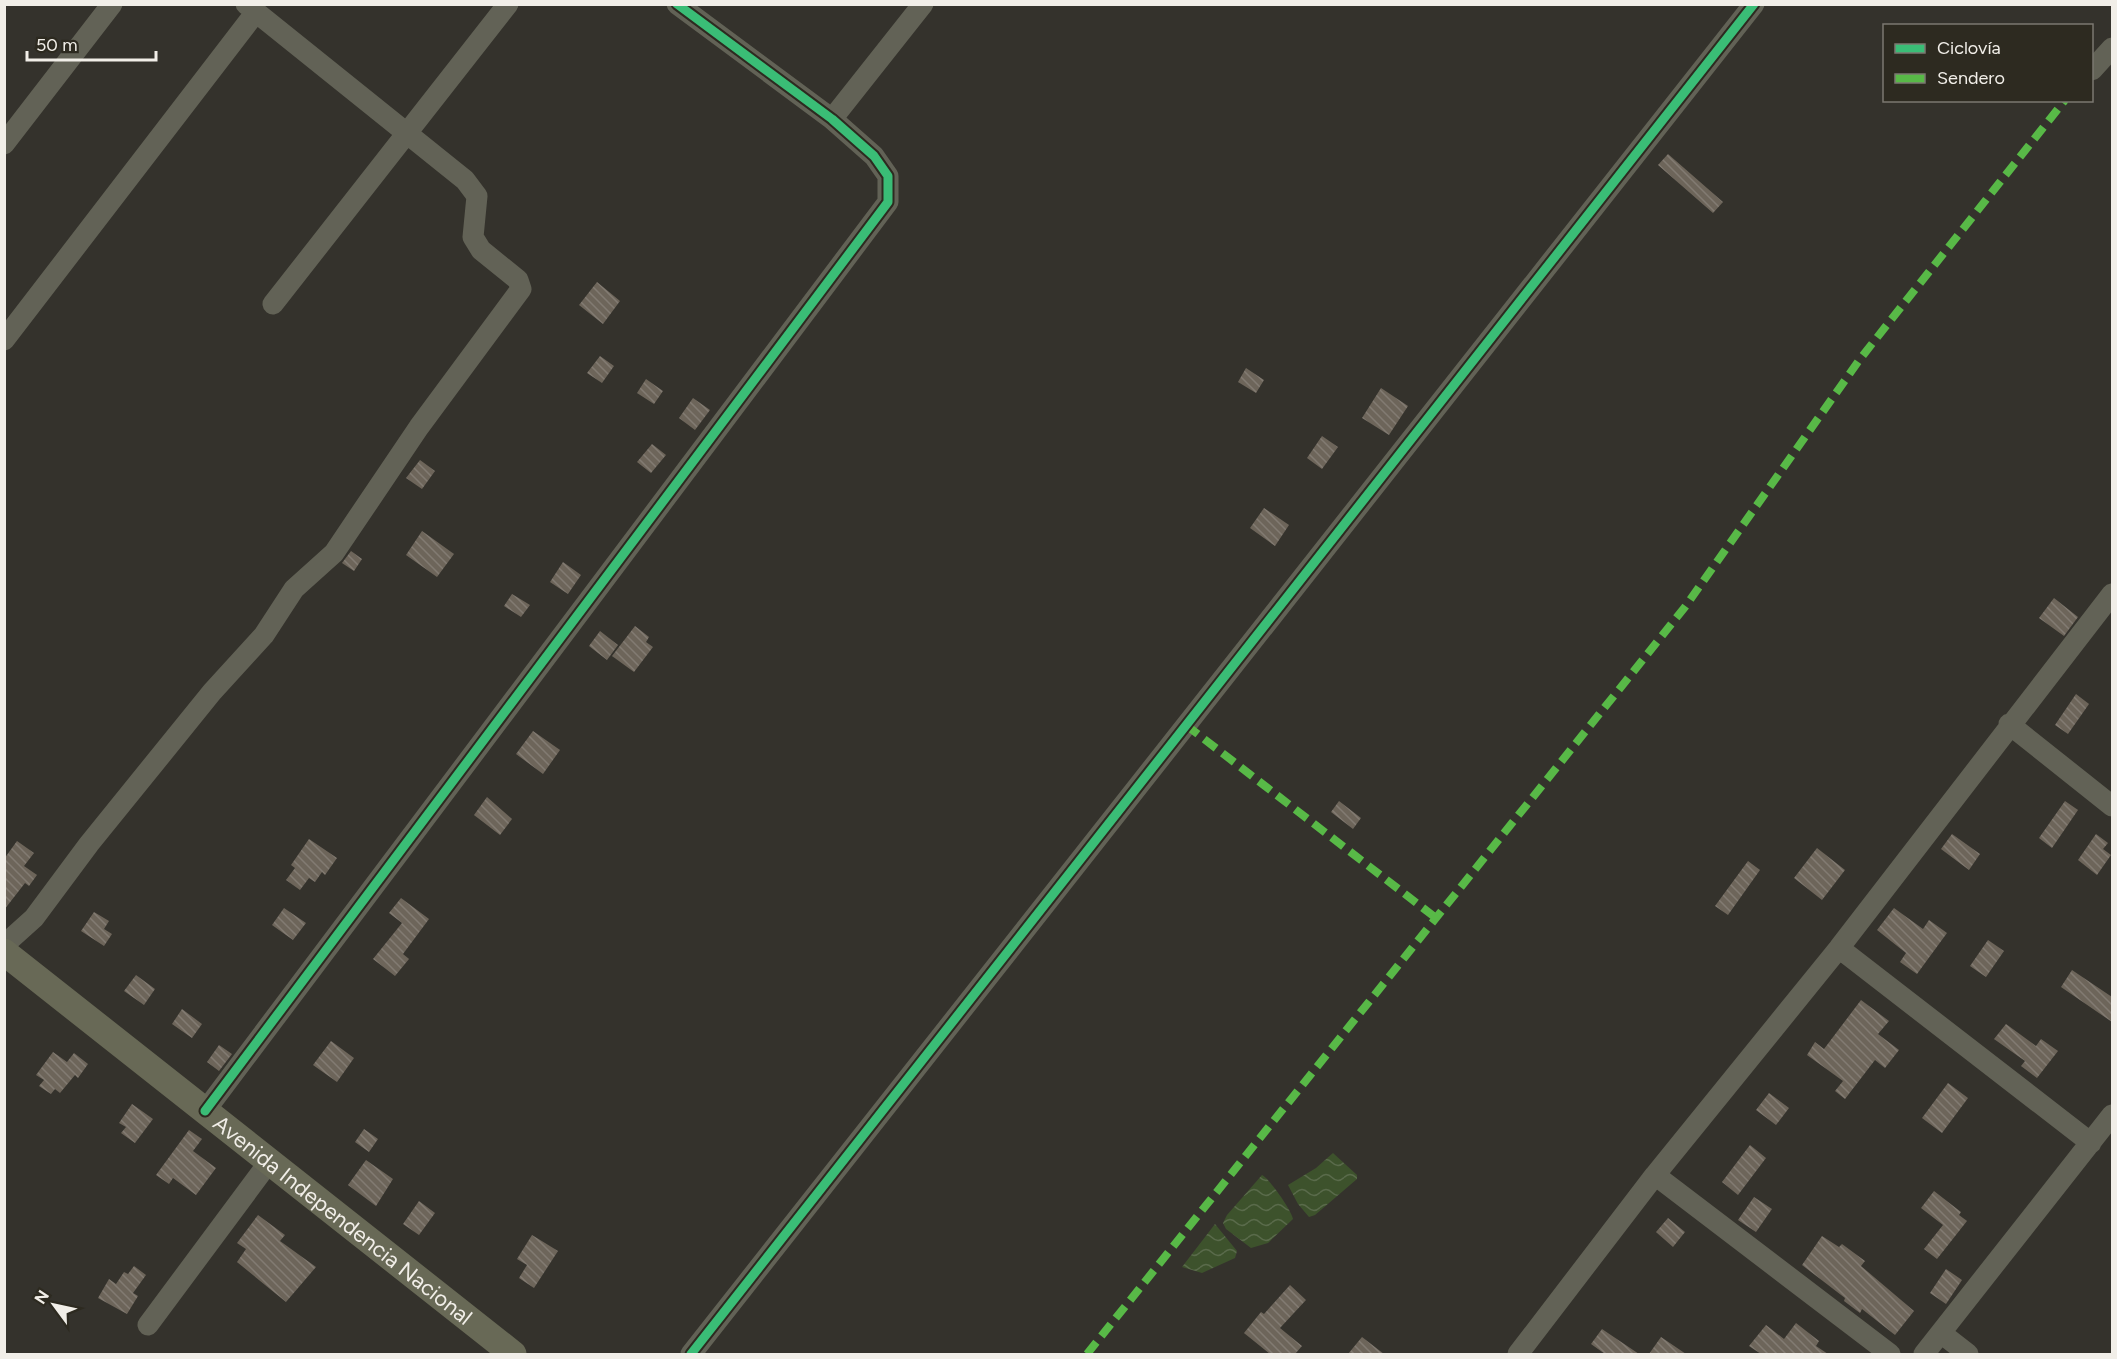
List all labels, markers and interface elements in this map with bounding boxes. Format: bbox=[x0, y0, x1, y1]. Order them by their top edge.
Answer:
scale bar bbox=[27, 24, 156, 62]
legend bbox=[1883, 24, 2093, 102]
text: 50 m bbox=[36, 34, 78, 56]
text: Ciclovía bbox=[1937, 37, 2001, 59]
text: Sendero bbox=[1937, 67, 2005, 89]
street label: Avenida Independencia Nacional bbox=[208, 1109, 478, 1330]
north arrow bbox=[24, 1275, 84, 1335]
text: N bbox=[31, 1287, 53, 1307]

